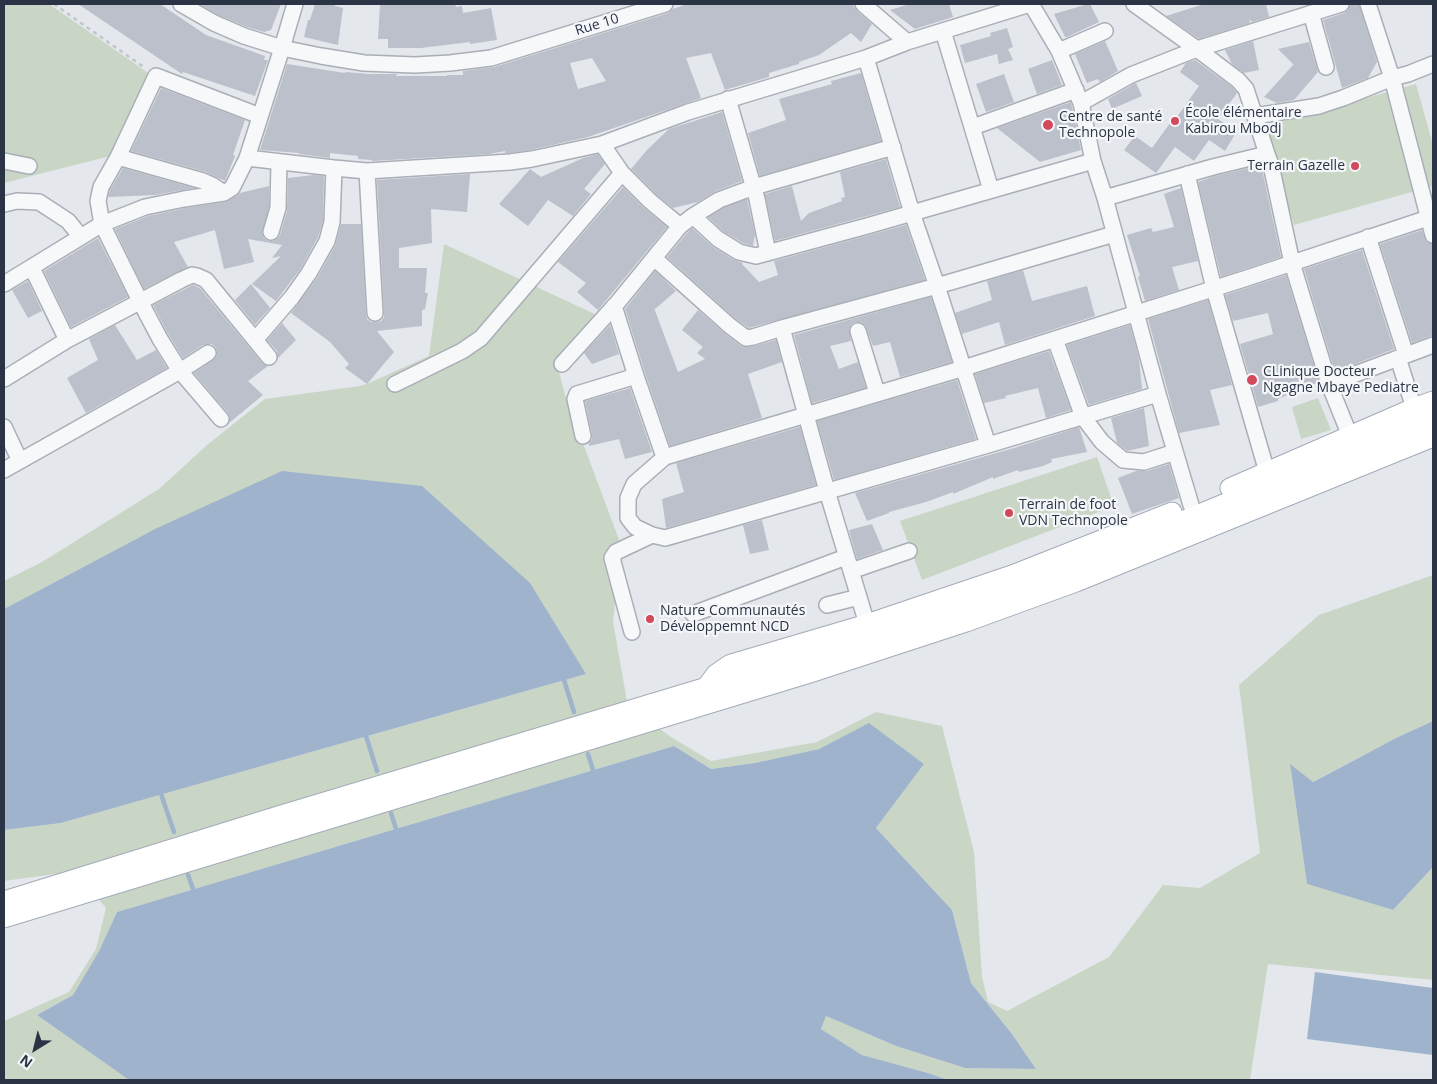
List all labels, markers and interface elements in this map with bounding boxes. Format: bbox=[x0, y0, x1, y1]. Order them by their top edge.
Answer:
street label: Rue 10 bbox=[573, 10, 621, 40]
place label: École élémentaire Kabirou Mbodj bbox=[1185, 105, 1301, 138]
place label: Centre de santé Technopole bbox=[1059, 109, 1162, 142]
marker: École élémentaire Kabirou Mbodj bbox=[1169, 115, 1181, 127]
marker: Centre de santé Technopole bbox=[1041, 118, 1055, 132]
place label: Terrain Gazelle bbox=[1247, 158, 1345, 174]
marker: Terrain Gazelle bbox=[1349, 160, 1361, 172]
place label: CLinique Docteur Ngagne Mbaye Pediatre bbox=[1263, 364, 1419, 397]
marker: CLinique Docteur Ngagne Mbaye Pediatre bbox=[1245, 373, 1259, 387]
place label: Terrain de foot VDN Technopole bbox=[1019, 497, 1128, 530]
marker: Terrain de foot VDN Technopole bbox=[1003, 507, 1015, 519]
place label: Nature Communautés Développemnt NCD bbox=[660, 603, 805, 636]
marker: Nature Communautés Développemnt NCD bbox=[644, 613, 656, 625]
north arrow bbox=[10, 1024, 60, 1074]
text: N bbox=[16, 1051, 36, 1073]

